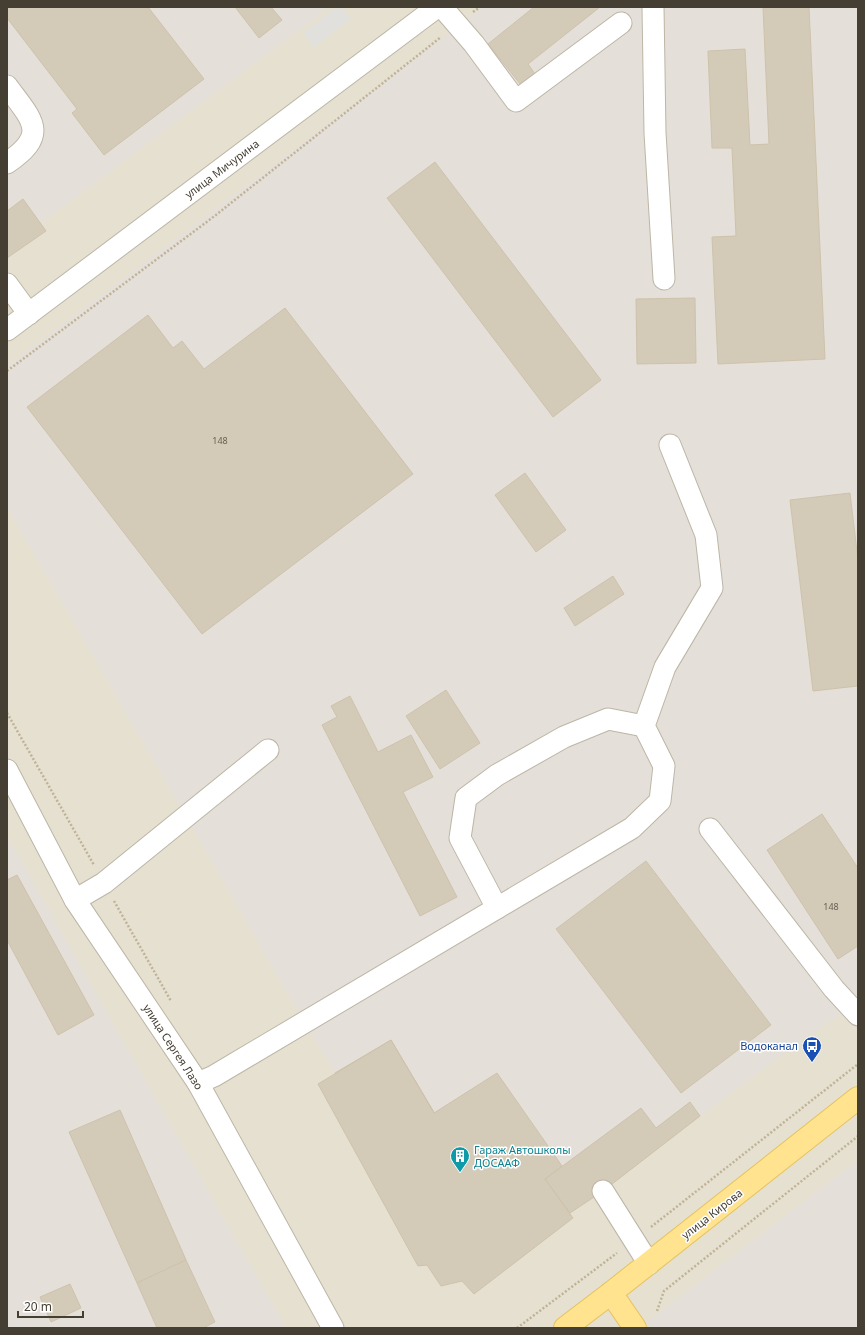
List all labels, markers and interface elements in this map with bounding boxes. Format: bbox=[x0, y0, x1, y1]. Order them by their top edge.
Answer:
street label: улица Мичурина bbox=[182, 136, 262, 201]
house number: 148 bbox=[212, 434, 228, 447]
house number: 148 bbox=[823, 900, 839, 913]
street label: улица Сергея Лазо bbox=[140, 1001, 207, 1092]
bus stop icon: Водоканал bbox=[801, 1035, 823, 1063]
place label: Водоканал bbox=[740, 1038, 798, 1053]
place label: Гараж Автошколы ДОСААФ bbox=[474, 1142, 571, 1170]
building icon: Гараж Автошколы ДОСААФ bbox=[449, 1145, 471, 1173]
street label: улица Кирова bbox=[678, 1185, 745, 1242]
scale bar bbox=[18, 1293, 83, 1319]
text: 20 m bbox=[24, 1298, 52, 1315]

